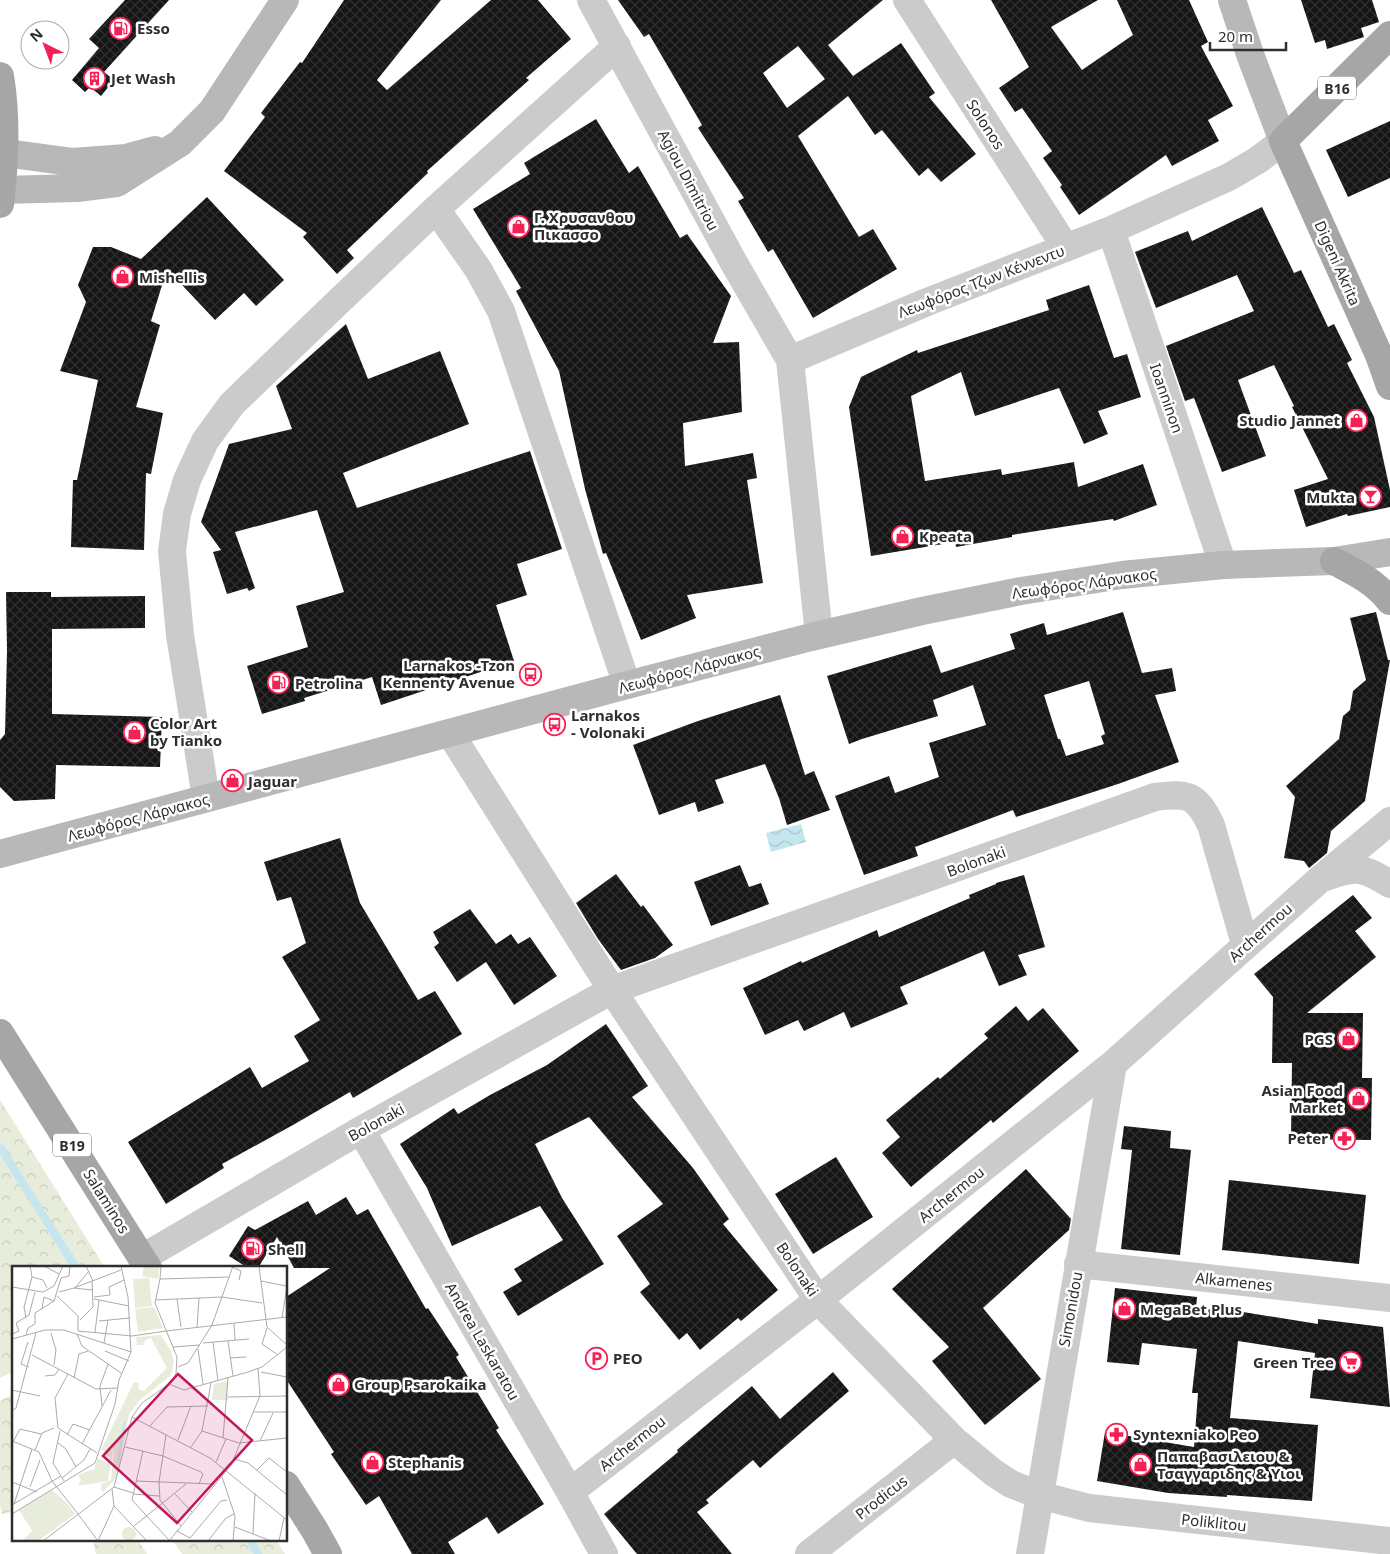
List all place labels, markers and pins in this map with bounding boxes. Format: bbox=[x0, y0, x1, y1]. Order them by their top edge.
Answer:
fuel station icon: Esso bbox=[109, 16, 133, 40]
place label: Esso bbox=[137, 18, 170, 38]
building icon: Jet Wash bbox=[83, 66, 107, 90]
place label: Jet Wash bbox=[109, 68, 176, 88]
place label: Γ. Χρυσανθου Πικασσο bbox=[534, 207, 634, 244]
shop icon: Γ. Χρυσανθου Πικασσο bbox=[506, 214, 530, 238]
shop icon: Mishellis bbox=[111, 265, 135, 289]
place label: Mishellis bbox=[139, 267, 205, 287]
shop icon: Studio Jannet bbox=[1344, 408, 1368, 432]
place label: Studio Jannet bbox=[1239, 410, 1340, 430]
bar icon: Mukta bbox=[1359, 485, 1383, 509]
place label: Mukta bbox=[1306, 487, 1355, 507]
shop icon: Kpeata bbox=[891, 524, 915, 548]
place label: Kpeata bbox=[919, 526, 972, 546]
place label: Larnakos -Tzon Kennenty Avenue bbox=[383, 655, 515, 692]
bus stop icon: Larnakos -Tzon Kennenty Avenue bbox=[519, 662, 543, 686]
fuel station icon: Petrolina bbox=[267, 671, 291, 695]
place label: Petrolina bbox=[295, 673, 363, 693]
place label: Larnakos - Volonaki bbox=[571, 705, 645, 742]
bus stop icon: Larnakos - Volonaki bbox=[543, 712, 567, 736]
place label: Color Art by Tianko bbox=[150, 713, 222, 750]
shop icon: Color Art by Tianko bbox=[122, 720, 146, 744]
shop icon: Jaguar bbox=[220, 769, 244, 793]
place label: Jaguar bbox=[246, 771, 297, 791]
shop icon: PGS bbox=[1337, 1027, 1361, 1051]
place label: PGS bbox=[1305, 1029, 1333, 1049]
place label: Asian Food Market bbox=[1262, 1080, 1343, 1117]
shop icon: Asian Food Market bbox=[1347, 1087, 1371, 1111]
pharmacy icon: Peter bbox=[1332, 1126, 1356, 1150]
place label: Peter bbox=[1288, 1128, 1328, 1148]
fuel station icon: Shell bbox=[240, 1237, 264, 1261]
place label: Shell bbox=[268, 1239, 304, 1259]
shop icon: MegaBet Plus bbox=[1112, 1297, 1136, 1321]
place label: MegaBet Plus bbox=[1140, 1299, 1242, 1319]
parking icon: PEO bbox=[585, 1346, 609, 1370]
place label: PEO bbox=[613, 1348, 643, 1368]
supermarket icon: Green Tree bbox=[1338, 1350, 1362, 1374]
place label: Green Tree bbox=[1253, 1352, 1334, 1372]
shop icon: Group Psarokaika bbox=[326, 1372, 350, 1396]
place label: Group Psarokaika bbox=[354, 1374, 486, 1394]
pharmacy icon: Syntexniako Peo bbox=[1105, 1422, 1129, 1446]
place label: Syntexniako Peo bbox=[1133, 1424, 1257, 1444]
place label: Παπαβασιλειου & Τσαγγαριδης & Υιοι bbox=[1157, 1446, 1301, 1483]
shop icon: Stephanis bbox=[360, 1450, 384, 1474]
place label: Stephanis bbox=[388, 1452, 462, 1472]
shop icon: Παπαβασιλειου & Τσαγγαριδης & Υιοι bbox=[1129, 1453, 1153, 1477]

